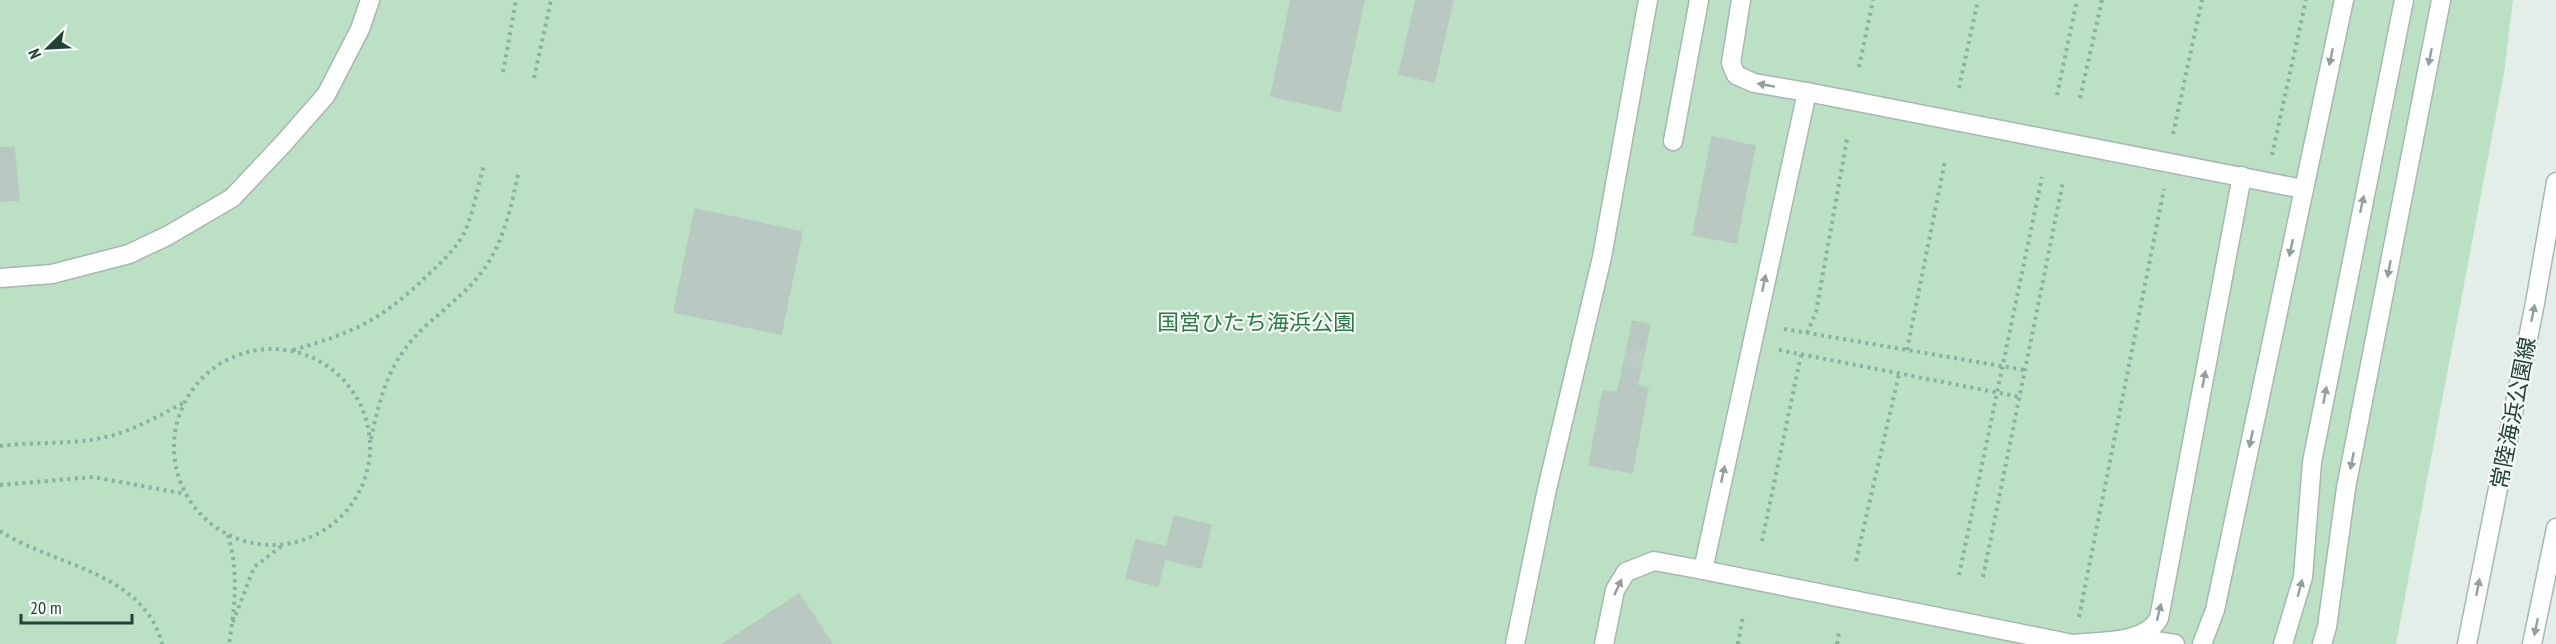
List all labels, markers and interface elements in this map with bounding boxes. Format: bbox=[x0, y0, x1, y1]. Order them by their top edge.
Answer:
north arrow bbox=[18, 18, 78, 78]
text: N bbox=[23, 46, 45, 62]
one-way arrow bbox=[2326, 48, 2336, 66]
one-way arrow bbox=[2425, 48, 2434, 67]
one-way arrow bbox=[1757, 80, 1776, 89]
one-way arrow bbox=[2358, 194, 2367, 213]
one-way arrow bbox=[2286, 239, 2295, 258]
one-way arrow bbox=[2384, 260, 2393, 279]
one-way arrow bbox=[1760, 274, 1769, 293]
one-way arrow bbox=[2529, 303, 2538, 322]
park label: 国営ひたち海浜公園 bbox=[1157, 308, 1355, 336]
street label: 常陸海浜公園線 bbox=[2485, 335, 2541, 491]
one-way arrow bbox=[2200, 370, 2209, 389]
one-way arrow bbox=[2321, 386, 2330, 405]
one-way arrow bbox=[2246, 430, 2255, 449]
one-way arrow bbox=[2347, 452, 2356, 471]
one-way arrow bbox=[1719, 464, 1728, 483]
one-way arrow bbox=[2474, 577, 2483, 596]
one-way arrow bbox=[1613, 578, 1623, 596]
one-way arrow bbox=[2296, 579, 2305, 597]
scale bar bbox=[21, 587, 132, 625]
text: 20 m bbox=[30, 596, 62, 619]
one-way arrow bbox=[2155, 603, 2165, 621]
one-way arrow bbox=[2531, 618, 2540, 637]

